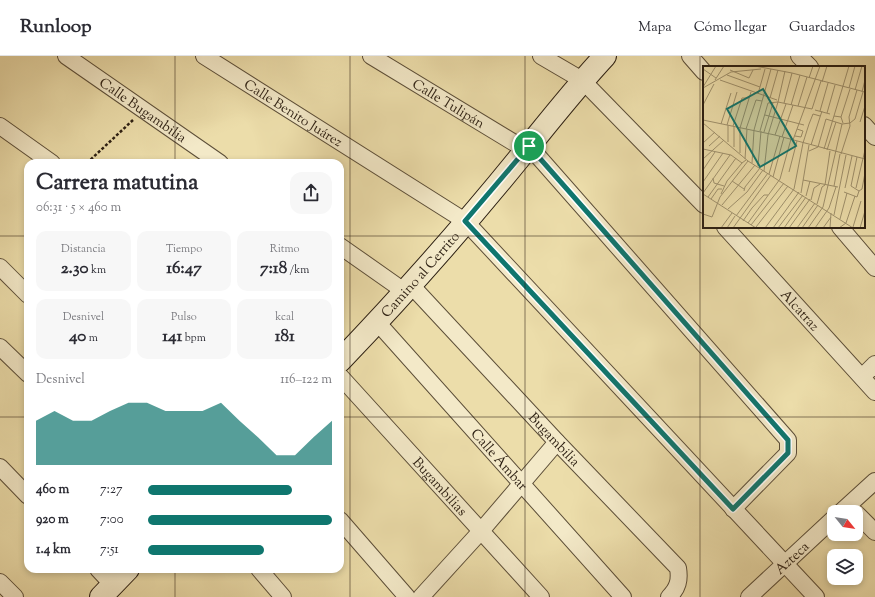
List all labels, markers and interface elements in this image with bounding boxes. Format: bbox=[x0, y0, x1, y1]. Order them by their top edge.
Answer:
text: Runloop bbox=[20, 14, 92, 41]
text: Mapa bbox=[638, 18, 672, 38]
text: Cómo llegar bbox=[694, 18, 767, 38]
text: Guardados bbox=[789, 18, 855, 38]
inset map bbox=[703, 66, 865, 228]
street label: Calle Bugambilia bbox=[94, 74, 190, 149]
street label: Calle Tulipán bbox=[408, 75, 488, 135]
street label: Calle Benito Juárez bbox=[239, 76, 346, 153]
pin bbox=[512, 129, 546, 163]
icon: arrive bbox=[518, 135, 540, 157]
text: Carrera matutina bbox=[36, 168, 198, 200]
button: share bbox=[290, 172, 332, 214]
text: 06:31 · 5 × 460 m bbox=[36, 199, 121, 217]
street label: Camino al Cerrito bbox=[377, 228, 466, 323]
text: Distancia bbox=[61, 241, 106, 257]
text: Tiempo bbox=[166, 241, 202, 257]
text: Ritmo bbox=[270, 241, 300, 257]
text: 2.30 bbox=[61, 257, 89, 281]
text: 16:47 bbox=[166, 257, 202, 281]
text: 7:18 bbox=[260, 257, 287, 281]
text: km bbox=[89, 262, 106, 278]
text: /km bbox=[287, 262, 309, 278]
street label: Alcatraz bbox=[775, 286, 823, 336]
text: Desnivel bbox=[63, 309, 104, 325]
text: Pulso bbox=[171, 309, 197, 325]
text: kcal bbox=[275, 309, 294, 325]
text: 40 bbox=[69, 325, 86, 349]
text: 141 bbox=[162, 325, 182, 349]
text: 181 bbox=[275, 325, 295, 349]
text: m bbox=[86, 330, 98, 346]
text: bpm bbox=[182, 330, 206, 346]
text: Desnivel bbox=[36, 371, 85, 389]
text: 116–122 m bbox=[280, 371, 332, 389]
street label: Bugambilia bbox=[523, 409, 584, 472]
street label: Calle Ámbar bbox=[465, 425, 532, 496]
street label: Bugambilias bbox=[407, 454, 471, 521]
text: 460 m bbox=[36, 481, 69, 499]
text: 7:27 bbox=[100, 481, 123, 499]
north arrow bbox=[827, 505, 863, 541]
map controls bbox=[827, 505, 863, 585]
text: 920 m bbox=[36, 511, 69, 529]
text: 7:00 bbox=[100, 511, 124, 529]
street label: Azteca bbox=[771, 537, 815, 580]
text: 1.4 km bbox=[36, 541, 71, 559]
text: 7:51 bbox=[100, 541, 119, 559]
button: layers bbox=[827, 549, 863, 585]

